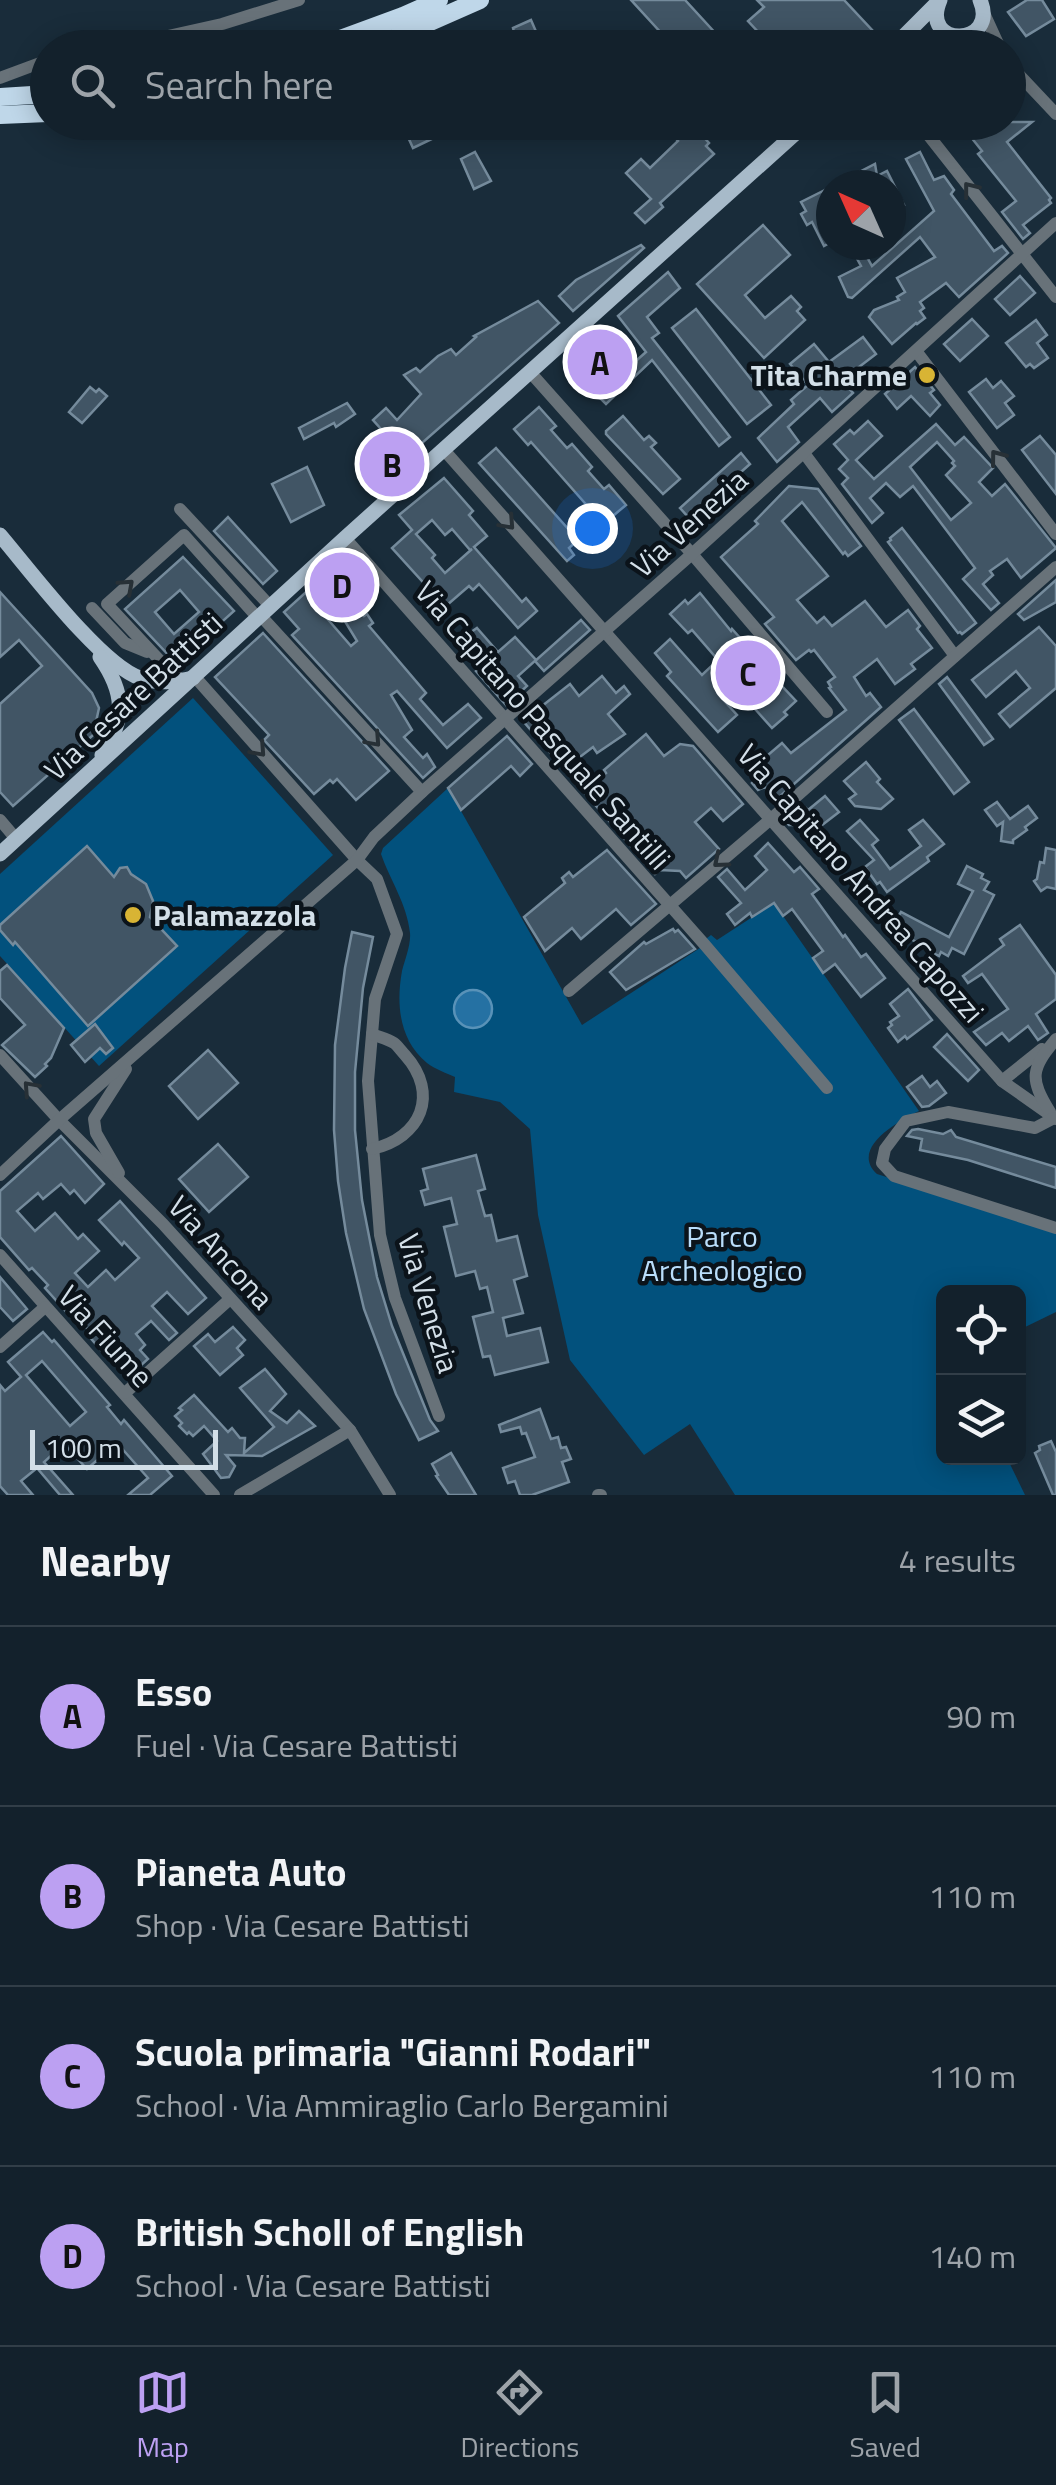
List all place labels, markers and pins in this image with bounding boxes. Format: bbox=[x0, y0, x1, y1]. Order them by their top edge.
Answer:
pin: A bbox=[568, 324, 632, 400]
place label: Tita Charme bbox=[751, 352, 907, 398]
marker: Tita Charme bbox=[916, 364, 938, 386]
pin: B bbox=[360, 426, 424, 502]
pin: D bbox=[310, 548, 374, 622]
pin: C bbox=[716, 636, 780, 710]
place label: Palamazzola bbox=[153, 892, 316, 938]
marker: Palamazzola bbox=[122, 904, 144, 926]

